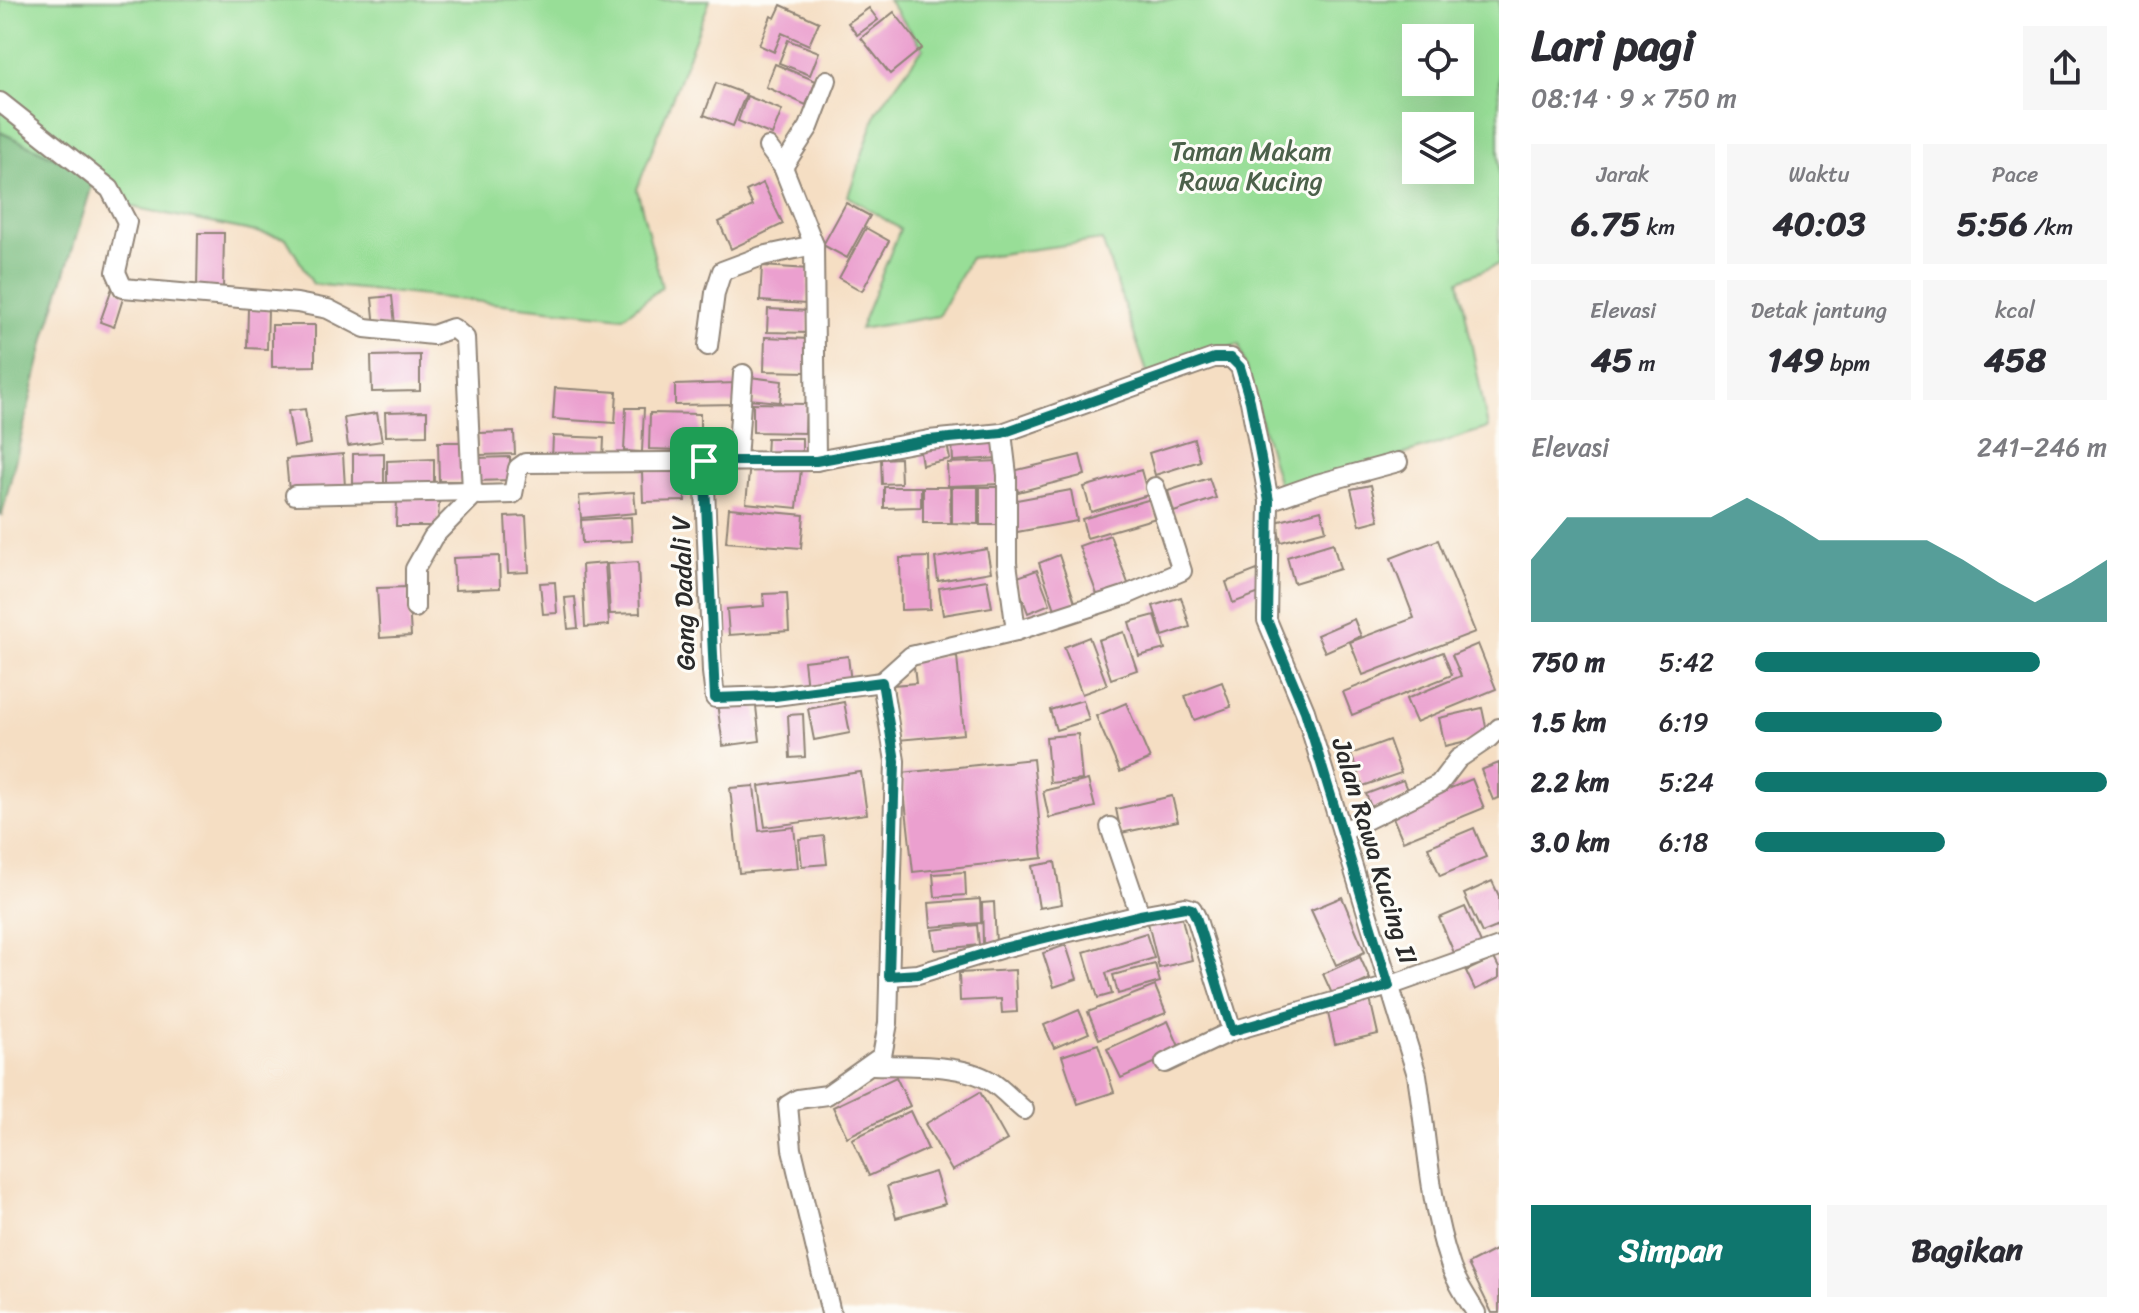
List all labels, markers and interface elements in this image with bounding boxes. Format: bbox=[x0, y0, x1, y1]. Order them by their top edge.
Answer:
text: Lari pagi bbox=[1531, 6, 1695, 84]
map controls bbox=[1402, 24, 1474, 184]
button: locate bbox=[1402, 24, 1474, 96]
button: share bbox=[2023, 26, 2107, 110]
text: 08:14 · 9 × 750 m bbox=[1531, 75, 1737, 121]
button: layers bbox=[1402, 112, 1474, 184]
park label: Taman Makam Rawa Kucing bbox=[1170, 128, 1332, 204]
text: Jarak bbox=[1596, 155, 1650, 194]
text: Waktu bbox=[1788, 155, 1850, 194]
text: Pace bbox=[1992, 155, 2038, 194]
text: 6.75 bbox=[1571, 194, 1641, 254]
text: 40:03 bbox=[1772, 194, 1866, 254]
text: 5:56 bbox=[1957, 194, 2028, 254]
text: km bbox=[1641, 208, 1675, 247]
text: /km bbox=[2028, 208, 2073, 247]
text: Elevasi bbox=[1590, 291, 1656, 330]
text: Detak jantung bbox=[1751, 291, 1887, 330]
text: kcal bbox=[1995, 291, 2035, 330]
text: 45 bbox=[1591, 330, 1633, 390]
text: 149 bbox=[1767, 330, 1824, 390]
text: 458 bbox=[1984, 330, 2046, 390]
text: m bbox=[1633, 344, 1655, 383]
text: bpm bbox=[1824, 344, 1871, 383]
text: Elevasi bbox=[1531, 424, 1609, 470]
text: 241–246 m bbox=[1977, 424, 2107, 470]
pin bbox=[670, 427, 738, 495]
icon: arrive bbox=[682, 439, 726, 483]
street label: Gang Dadali V bbox=[657, 514, 709, 671]
text: 750 m bbox=[1531, 639, 1605, 685]
text: 5:42 bbox=[1659, 639, 1714, 685]
text: 1.5 km bbox=[1531, 699, 1606, 745]
text: 6:19 bbox=[1659, 699, 1709, 745]
street label: Jalan Rawa Kucing II bbox=[1318, 731, 1431, 970]
text: 2.2 km bbox=[1531, 759, 1609, 805]
text: 5:24 bbox=[1659, 759, 1714, 805]
text: 3.0 km bbox=[1531, 819, 1610, 865]
text: 6:18 bbox=[1659, 819, 1708, 865]
button: Simpan bbox=[1531, 1205, 1811, 1297]
button: Bagikan bbox=[1827, 1205, 2107, 1297]

